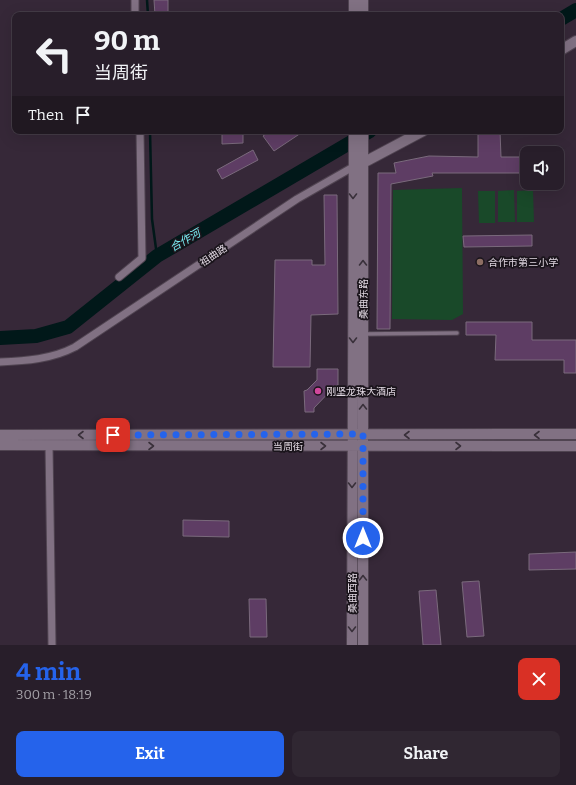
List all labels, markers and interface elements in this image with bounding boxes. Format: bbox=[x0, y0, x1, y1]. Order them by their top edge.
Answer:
text: 90 m bbox=[94, 24, 160, 57]
icon: left bbox=[28, 28, 80, 80]
text: 当周街 bbox=[94, 62, 148, 84]
icon: arrive bbox=[72, 104, 94, 126]
text: Then bbox=[28, 106, 64, 124]
map controls bbox=[520, 146, 564, 190]
button: sound bbox=[520, 146, 564, 190]
one-way arrow bbox=[349, 193, 357, 199]
water label: 合作河 bbox=[168, 226, 205, 254]
street label: 祖曲路 bbox=[198, 242, 229, 269]
marker: 合作市第三小学 bbox=[475, 257, 485, 267]
place label: 合作市第三小学 bbox=[488, 257, 558, 269]
one-way arrow bbox=[359, 260, 367, 266]
street label: 桑曲东路 bbox=[358, 279, 370, 319]
one-way arrow bbox=[349, 337, 357, 343]
marker: 刚坚龙珠大酒店 bbox=[313, 386, 323, 396]
place label: 刚坚龙珠大酒店 bbox=[326, 386, 396, 398]
one-way arrow bbox=[359, 404, 367, 410]
pin bbox=[96, 418, 130, 452]
icon: arrive bbox=[102, 424, 124, 446]
one-way arrow bbox=[78, 431, 84, 439]
one-way arrow bbox=[404, 431, 410, 439]
one-way arrow bbox=[534, 431, 540, 439]
street label: 当周街 bbox=[273, 441, 303, 453]
one-way arrow bbox=[148, 442, 154, 450]
one-way arrow bbox=[320, 442, 326, 450]
one-way arrow bbox=[455, 442, 461, 450]
one-way arrow bbox=[348, 482, 356, 488]
position arrow bbox=[342, 517, 384, 559]
street label: 桑曲西路 bbox=[347, 573, 359, 613]
one-way arrow bbox=[359, 575, 367, 581]
one-way arrow bbox=[348, 626, 356, 632]
text: 4 min bbox=[16, 658, 81, 686]
button: close bbox=[518, 658, 560, 700]
text: 300 m · 18:19 bbox=[16, 687, 92, 702]
button: Exit bbox=[16, 731, 284, 777]
button: Share bbox=[292, 731, 560, 777]

